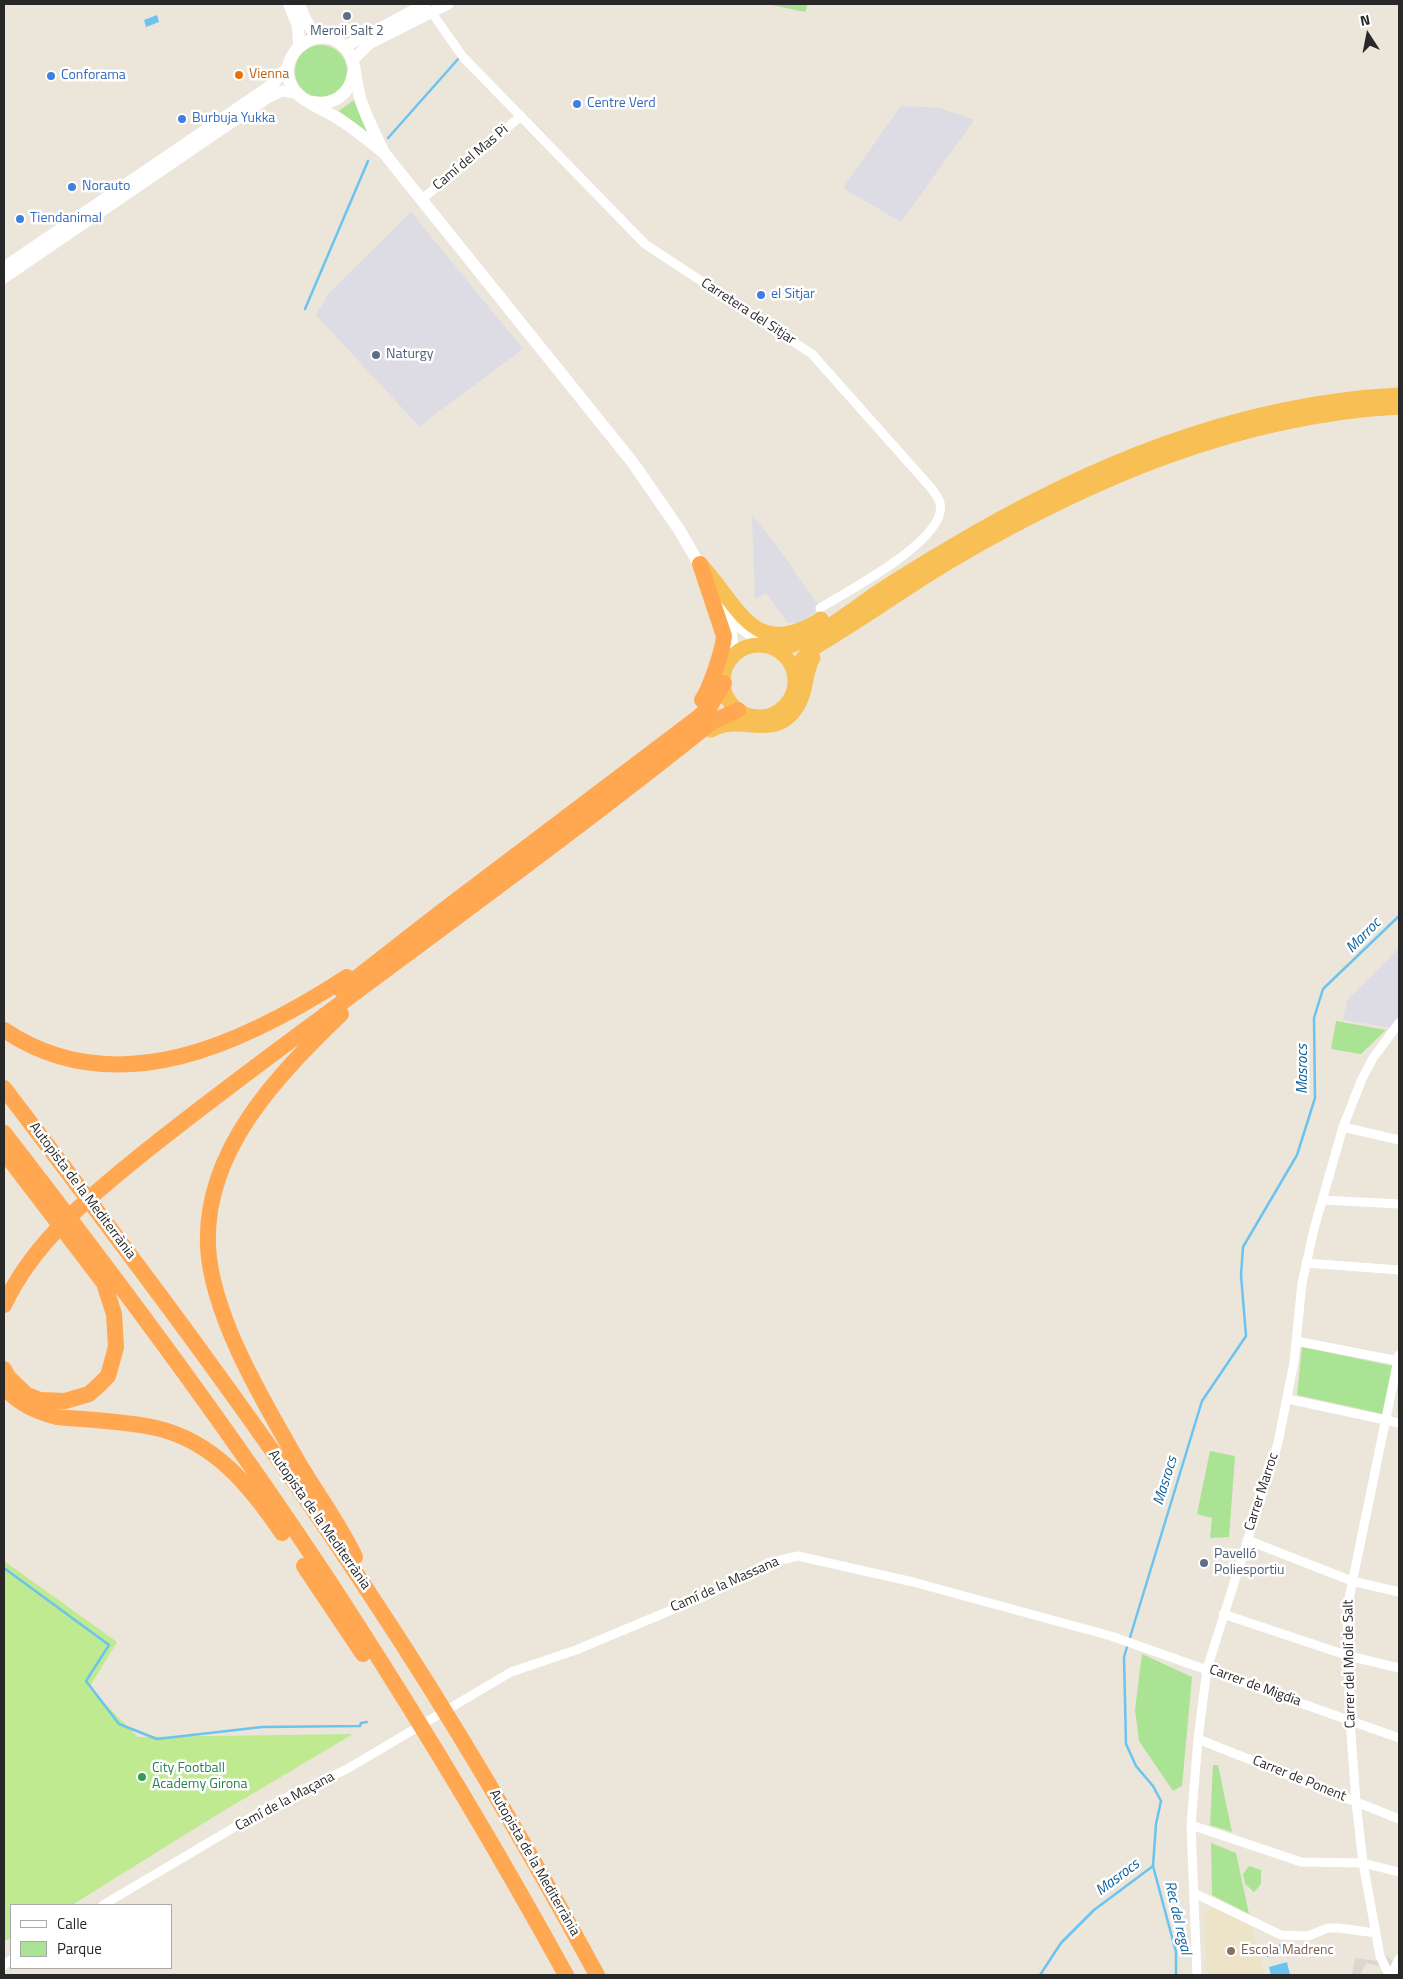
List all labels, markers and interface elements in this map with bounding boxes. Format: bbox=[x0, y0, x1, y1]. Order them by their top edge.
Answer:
text: N bbox=[1358, 9, 1372, 31]
marker: Meroil Salt 2 bbox=[341, 10, 353, 22]
north arrow bbox=[1343, 10, 1393, 60]
place label: Meroil Salt 2 bbox=[310, 24, 384, 40]
place label: Vienna bbox=[249, 67, 289, 83]
place label: Conforama bbox=[61, 68, 126, 84]
marker: Vienna bbox=[233, 69, 245, 81]
marker: Conforama bbox=[45, 70, 57, 82]
place label: Centre Verd bbox=[587, 96, 656, 112]
marker: Centre Verd bbox=[571, 98, 583, 110]
place label: Burbuja Yukka bbox=[192, 111, 275, 127]
marker: Burbuja Yukka bbox=[176, 113, 188, 125]
street label: Camí del Mas Pi bbox=[430, 122, 512, 194]
place label: Norauto bbox=[82, 179, 130, 195]
marker: Norauto bbox=[66, 181, 78, 193]
place label: Tiendanimal bbox=[30, 211, 102, 227]
marker: Tiendanimal bbox=[14, 213, 26, 225]
street label: Carretera del Sitjar bbox=[698, 275, 798, 349]
place label: el Sitjar bbox=[771, 287, 815, 303]
marker: el Sitjar bbox=[755, 289, 767, 301]
place label: Naturgy bbox=[386, 347, 434, 363]
marker: Naturgy bbox=[370, 349, 382, 361]
water label: Marroc bbox=[1343, 915, 1385, 957]
water label: Masrocs bbox=[1294, 1044, 1312, 1094]
street label: Autopista de la Mediterrània bbox=[25, 1119, 139, 1263]
street label: Autopista de la Mediterrània bbox=[264, 1447, 374, 1593]
street label: Carrer Marroc bbox=[1241, 1451, 1283, 1533]
water label: Masrocs bbox=[1150, 1454, 1182, 1508]
place label: Pavelló Poliesportiu bbox=[1214, 1547, 1285, 1580]
street label: Camí de la Massana bbox=[668, 1554, 782, 1616]
marker: Pavelló Poliesportiu bbox=[1198, 1557, 1210, 1569]
street label: Carrer del Molí de Salt bbox=[1340, 1599, 1360, 1729]
street label: Carrer de Migdia bbox=[1207, 1662, 1303, 1710]
street label: Carrer de Ponent bbox=[1250, 1753, 1348, 1805]
place label: City Football Academy Girona bbox=[152, 1761, 248, 1794]
street label: Camí de la Maçana bbox=[233, 1769, 337, 1835]
marker: City Football Academy Girona bbox=[136, 1771, 148, 1783]
street label: Autopista de la Mediterrània bbox=[485, 1787, 583, 1939]
water label: Masrocs bbox=[1093, 1856, 1143, 1900]
water label: Rec del regal bbox=[1160, 1880, 1194, 1956]
legend bbox=[10, 1904, 172, 1969]
text: Calle bbox=[57, 1912, 87, 1935]
text: Parque bbox=[57, 1937, 102, 1960]
place label: Escola Madrenc bbox=[1241, 1943, 1334, 1959]
marker: Escola Madrenc bbox=[1225, 1945, 1237, 1957]

